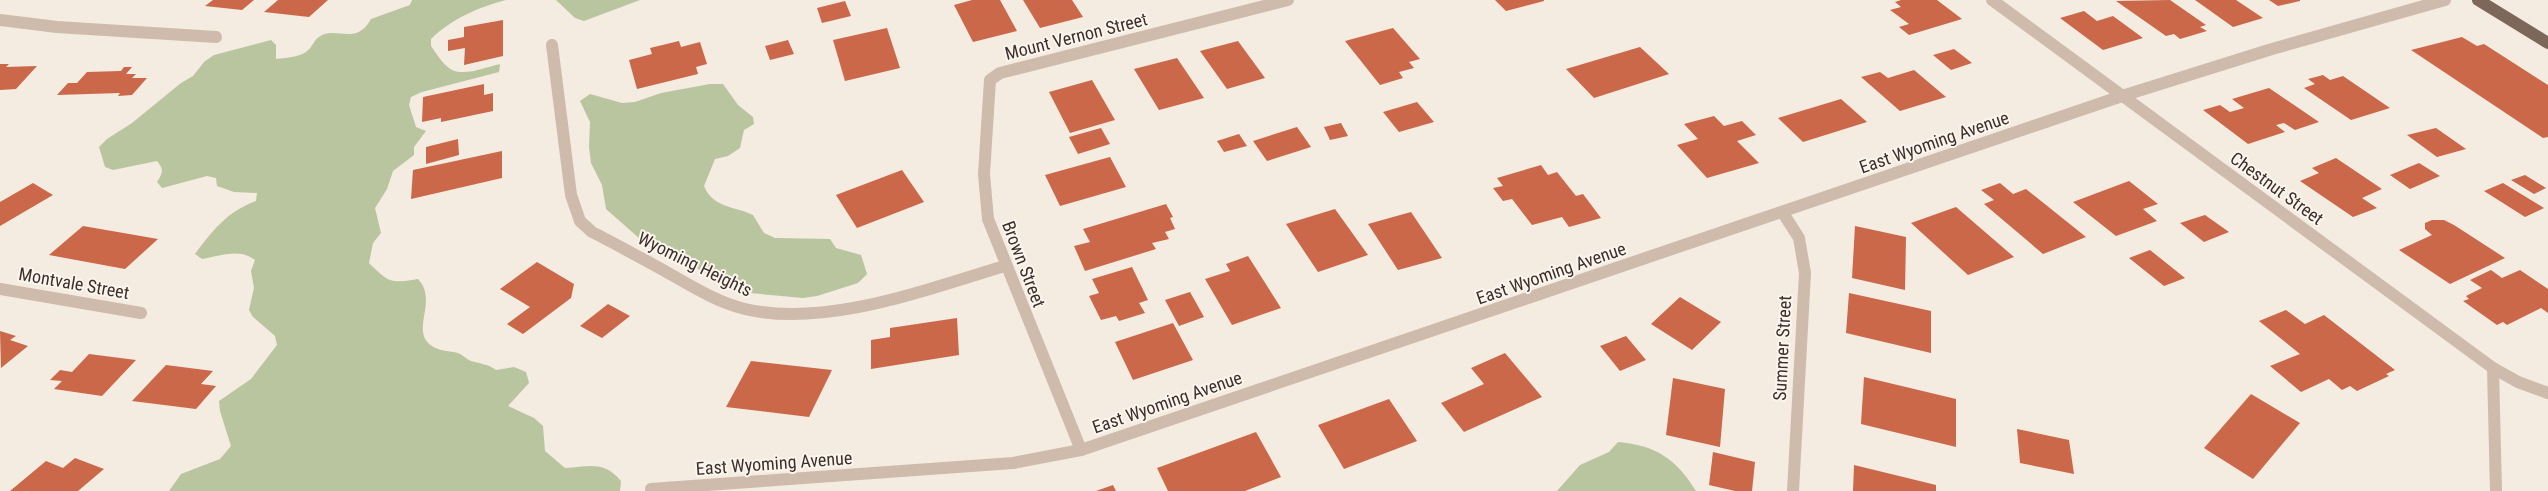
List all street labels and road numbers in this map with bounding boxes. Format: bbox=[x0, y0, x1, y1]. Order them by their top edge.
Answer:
street label: Mount Vernon Street bbox=[1003, 8, 1149, 64]
street label: East Wyoming Avenue bbox=[1857, 107, 2011, 177]
street label: Chestnut Street bbox=[2226, 147, 2328, 229]
street label: Brown Street bbox=[998, 218, 1050, 310]
street label: Wyoming Heights bbox=[635, 227, 755, 301]
street label: East Wyoming Avenue bbox=[1474, 238, 1628, 308]
street label: Montvale Street bbox=[17, 263, 131, 303]
street label: Summer Street bbox=[1769, 295, 1795, 401]
street label: East Wyoming Avenue bbox=[1090, 367, 1244, 437]
street label: East Wyoming Avenue bbox=[695, 447, 853, 479]

